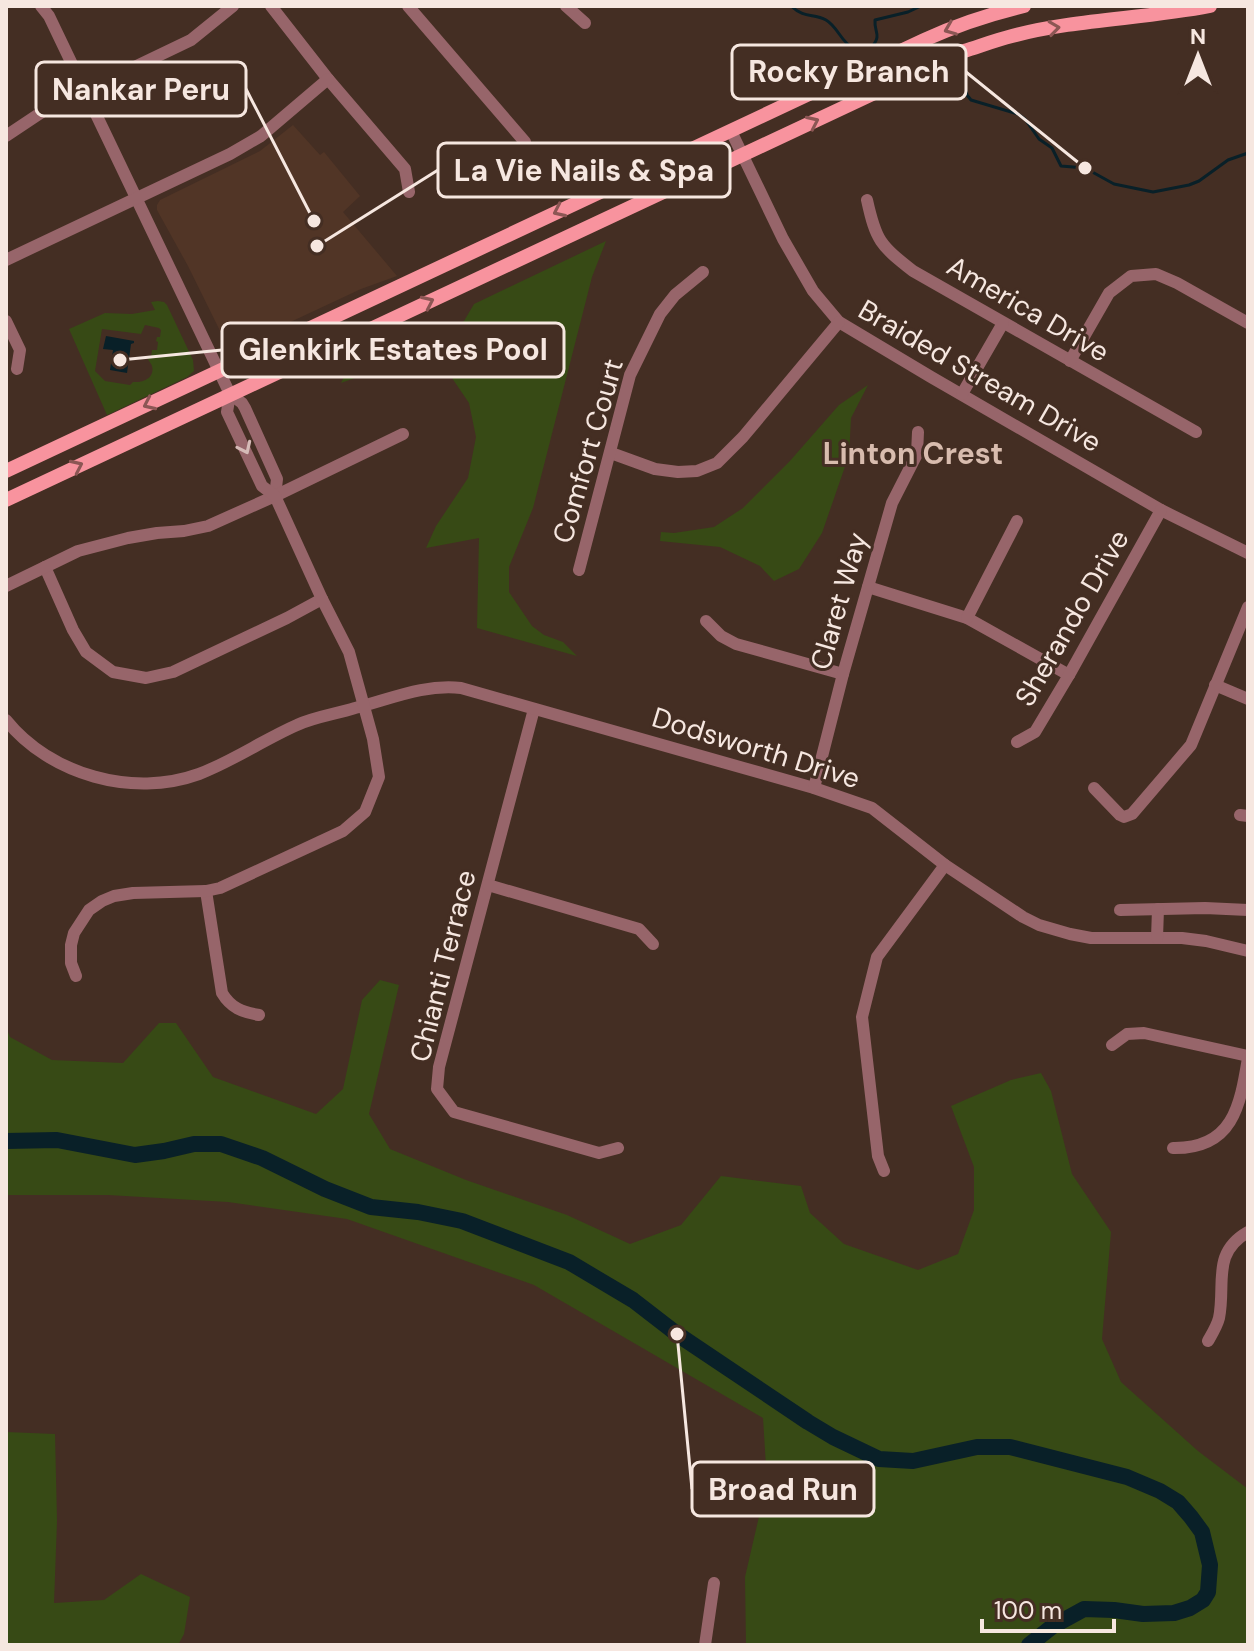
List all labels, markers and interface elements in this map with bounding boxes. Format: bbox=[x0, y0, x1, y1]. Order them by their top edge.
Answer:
north arrow bbox=[1158, 16, 1238, 96]
one-way arrow bbox=[944, 19, 958, 36]
one-way arrow bbox=[1047, 20, 1061, 37]
text: N bbox=[1190, 22, 1206, 51]
callout: Rocky Branch bbox=[732, 45, 966, 99]
text: Rocky Branch bbox=[748, 52, 950, 91]
callout: Nankar Peru bbox=[36, 62, 246, 116]
text: Nankar Peru bbox=[52, 70, 230, 109]
one-way arrow bbox=[805, 116, 819, 132]
callout: La Vie Nails & Spa bbox=[438, 143, 730, 197]
text: La Vie Nails & Spa bbox=[454, 151, 714, 190]
one-way arrow bbox=[553, 201, 567, 217]
street label: America Drive bbox=[940, 248, 1116, 370]
street label: Braided Stream Drive bbox=[852, 291, 1108, 461]
one-way arrow bbox=[419, 296, 434, 312]
callout: Glenkirk Estates Pool bbox=[222, 323, 564, 377]
text: Glenkirk Estates Pool bbox=[238, 330, 548, 369]
street label: Comfort Court bbox=[544, 355, 632, 547]
one-way arrow bbox=[143, 394, 157, 410]
district label: Linton Crest bbox=[823, 434, 1003, 473]
one-way arrow bbox=[235, 440, 251, 454]
one-way arrow bbox=[68, 460, 83, 476]
street label: Sherando Drive bbox=[1007, 523, 1137, 713]
street label: Claret Way bbox=[802, 528, 876, 674]
street label: Dodsworth Drive bbox=[648, 699, 864, 797]
street label: Chianti Terrace bbox=[401, 866, 485, 1066]
callout: Broad Run bbox=[692, 1462, 874, 1516]
text: Broad Run bbox=[708, 1470, 858, 1509]
scale bar bbox=[982, 1583, 1114, 1633]
text: 100 m bbox=[994, 1595, 1062, 1626]

